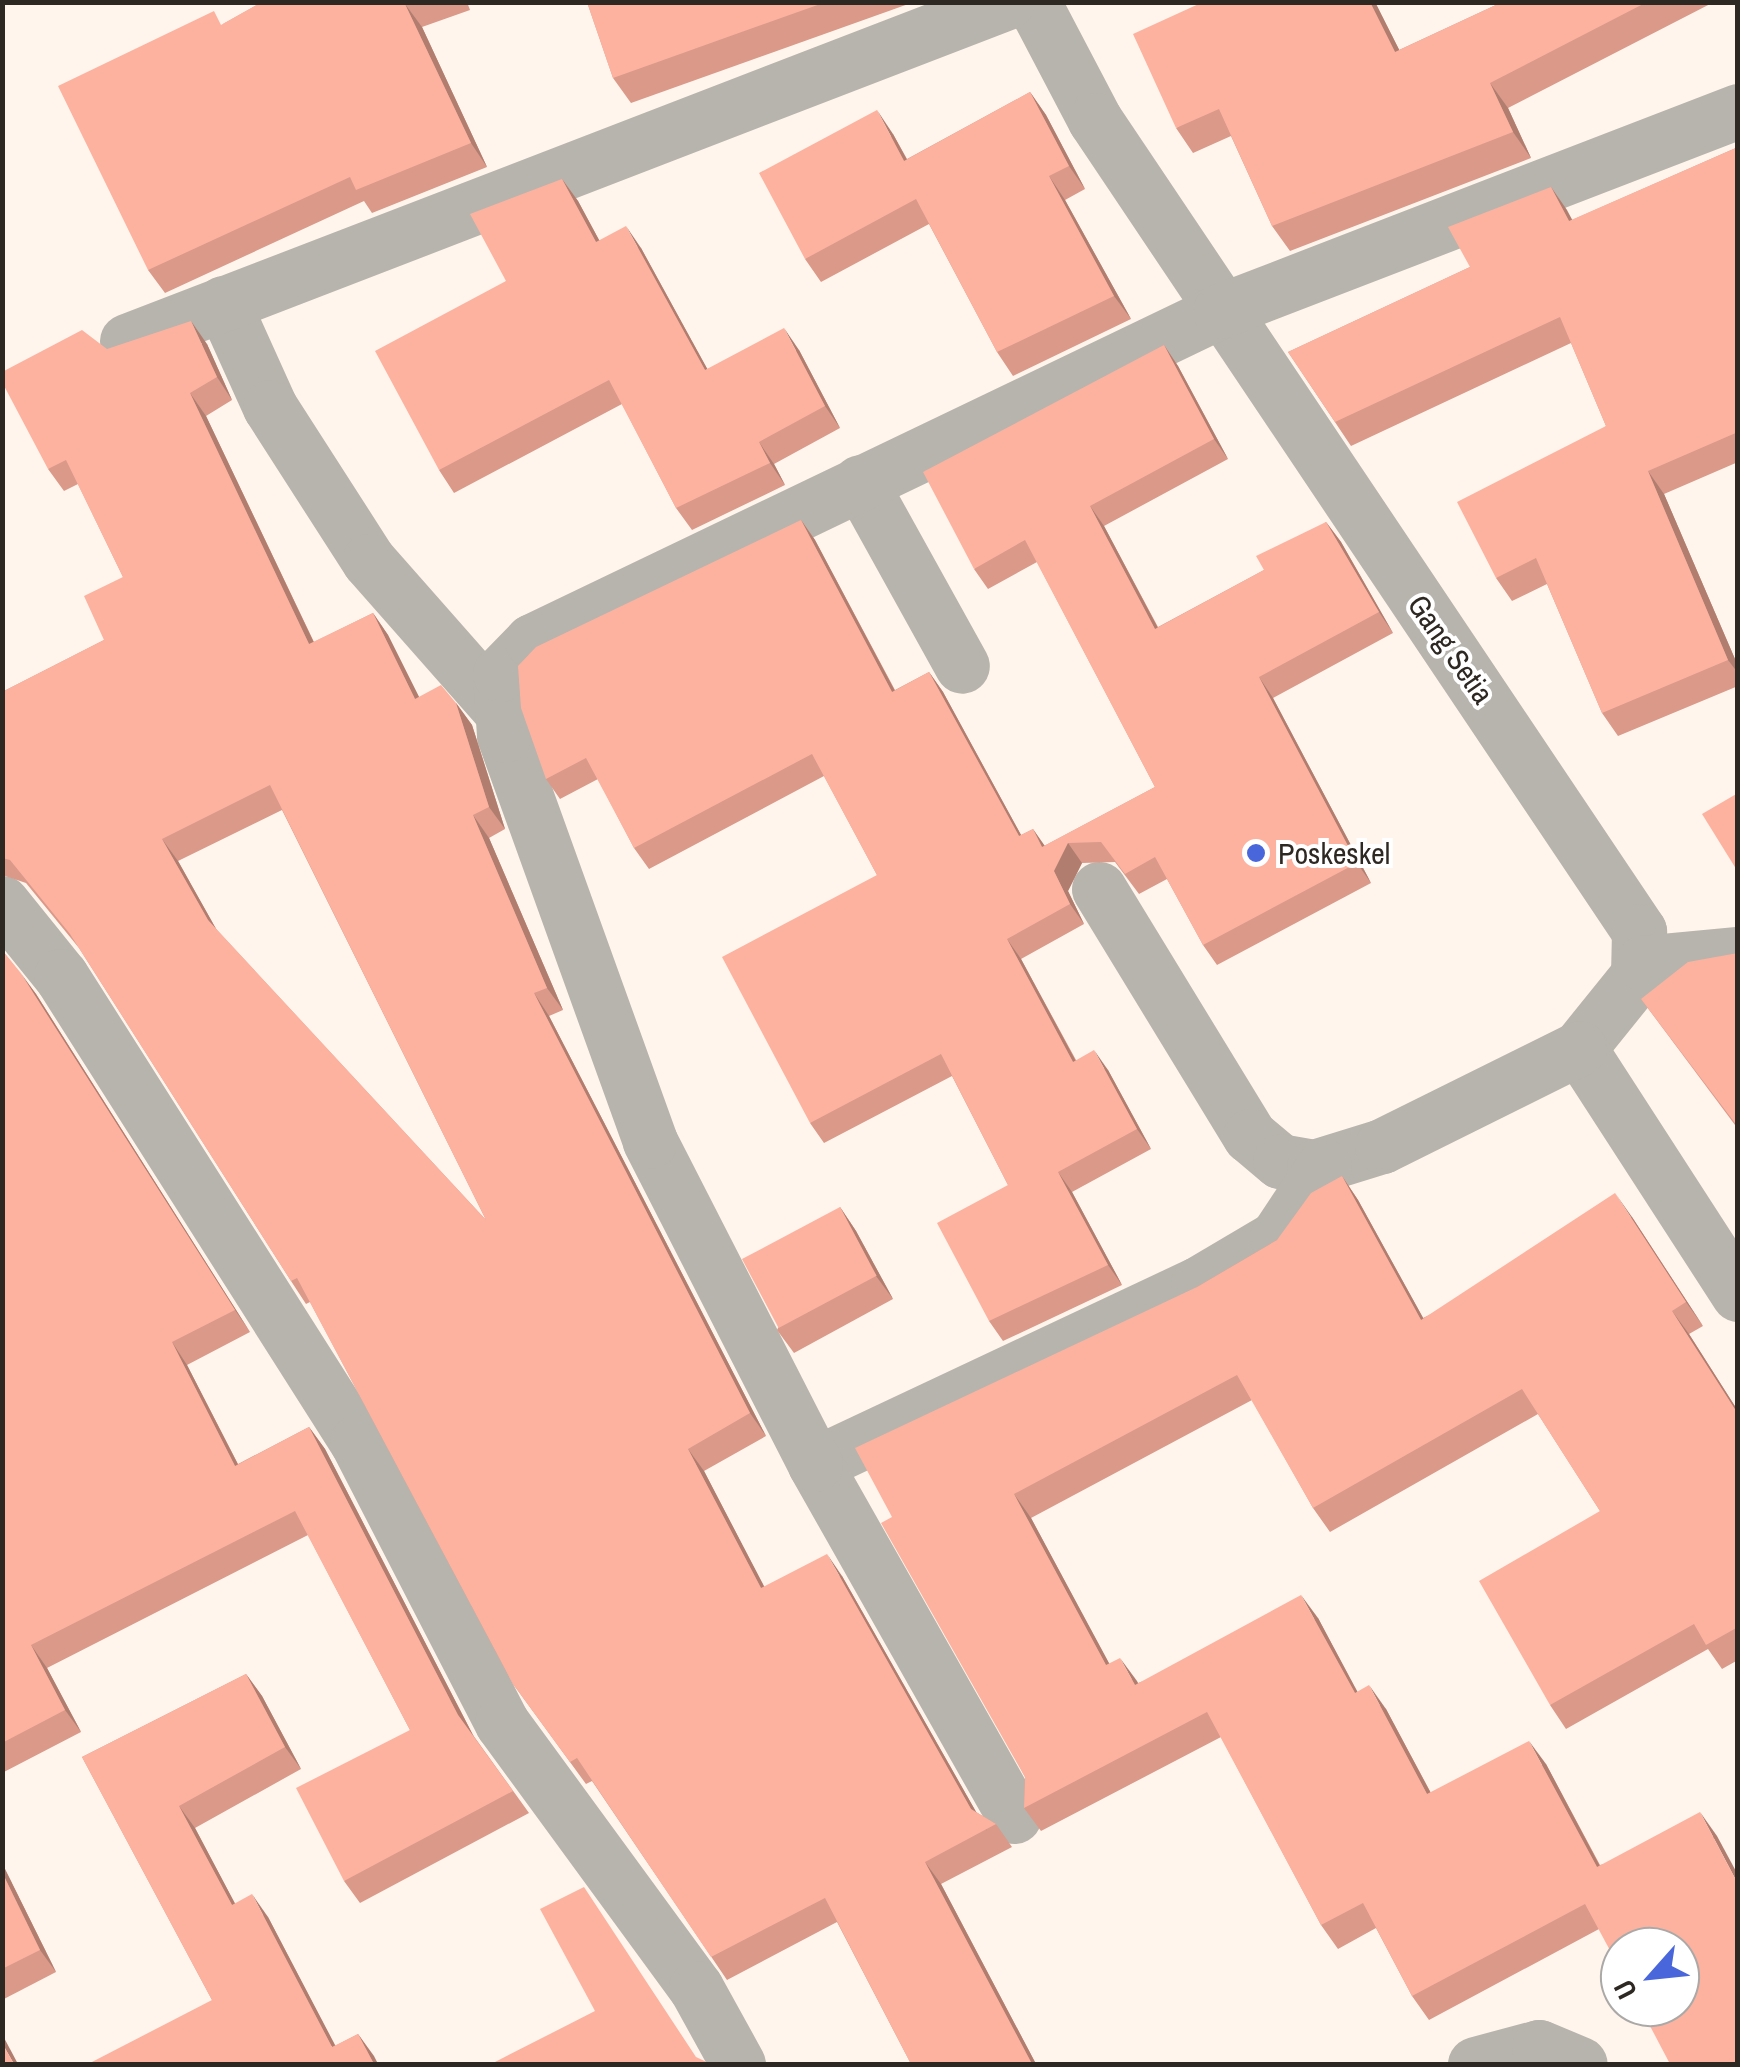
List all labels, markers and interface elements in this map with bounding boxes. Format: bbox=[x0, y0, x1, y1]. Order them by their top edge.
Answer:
street label: Gang Setia bbox=[1401, 588, 1501, 710]
place label: Poskeskel bbox=[1278, 835, 1390, 871]
marker: Poskeskel bbox=[1243, 840, 1269, 866]
north arrow bbox=[1600, 1927, 1700, 2027]
text: U bbox=[1604, 1974, 1646, 2006]

